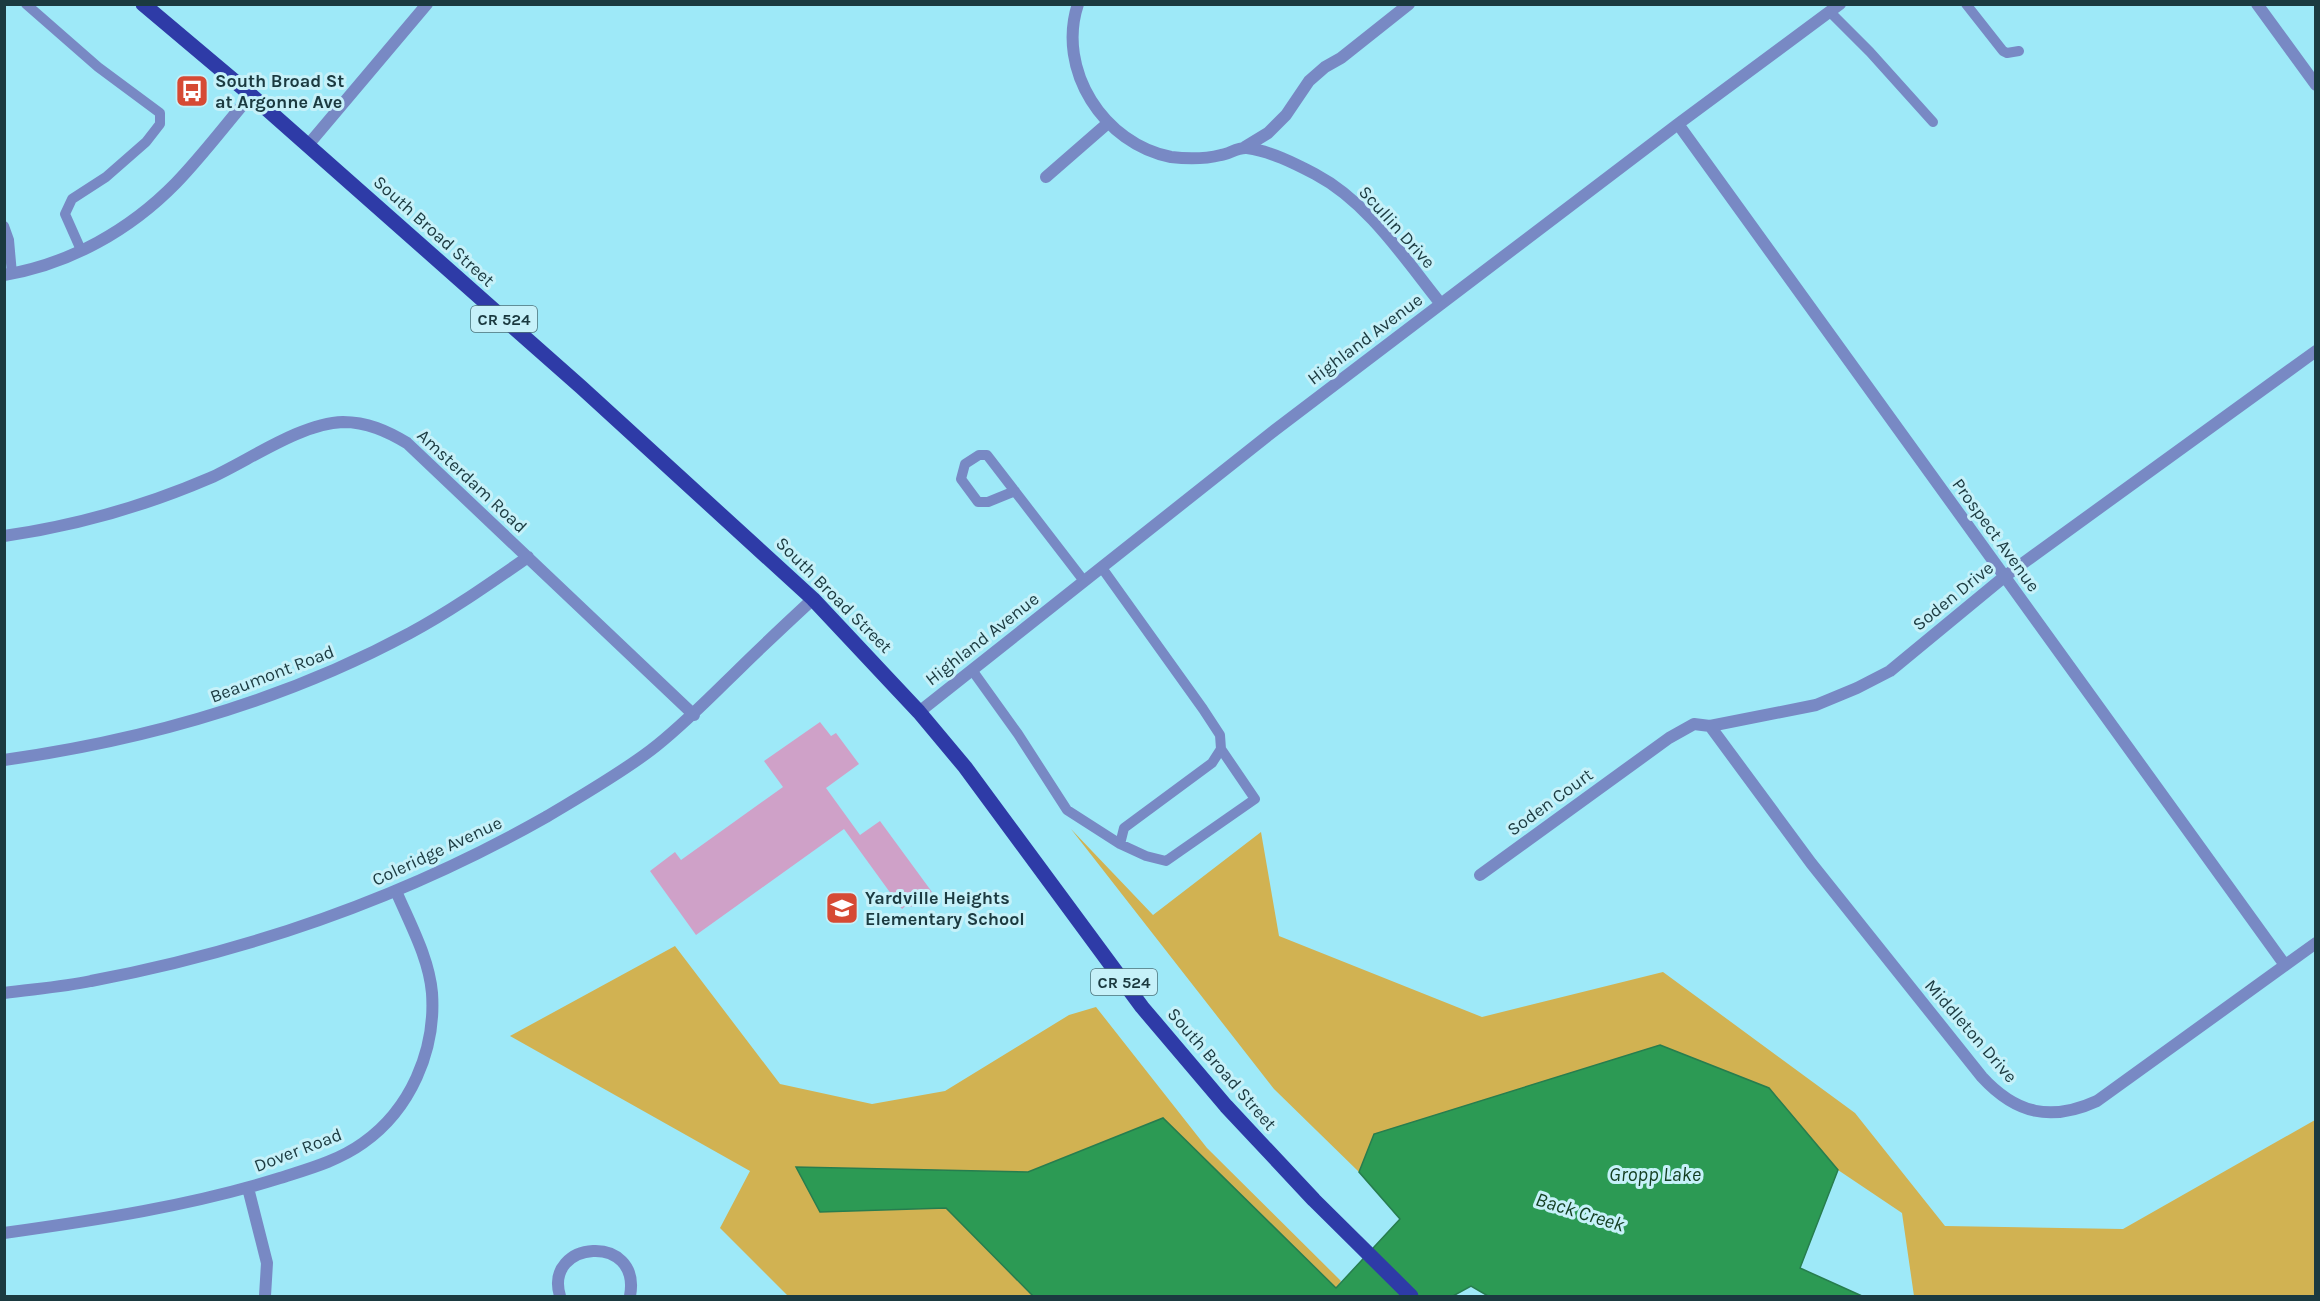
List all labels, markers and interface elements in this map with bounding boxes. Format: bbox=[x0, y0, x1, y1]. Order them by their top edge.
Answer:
place label: South Broad St at Argonne Ave bbox=[215, 70, 344, 113]
bus stop icon: South Broad St at Argonne Ave bbox=[174, 73, 210, 109]
street label: South Broad Street bbox=[369, 171, 499, 291]
street label: Scullin Drive bbox=[1354, 181, 1440, 273]
street label: Highland Avenue bbox=[1303, 289, 1427, 389]
road number: CR 524 bbox=[471, 306, 537, 332]
street label: Amsterdam Road bbox=[412, 424, 532, 538]
street label: Prospect Avenue bbox=[1947, 474, 2045, 596]
street label: South Broad Street bbox=[771, 532, 897, 658]
street label: Soden Drive bbox=[1908, 557, 1998, 635]
street label: Highland Avenue bbox=[921, 588, 1043, 690]
street label: Beaumont Road bbox=[207, 640, 337, 708]
street label: Soden Court bbox=[1503, 763, 1597, 841]
street label: Coleridge Avenue bbox=[369, 811, 505, 891]
place label: Yardville Heights Elementary School bbox=[865, 887, 1025, 930]
school or university icon: Yardville Heights Elementary School bbox=[824, 890, 860, 926]
road number: CR 524 bbox=[1091, 969, 1157, 995]
street label: Middleton Drive bbox=[1920, 975, 2022, 1087]
street label: South Broad Street bbox=[1163, 1003, 1281, 1135]
street label: Dover Road bbox=[251, 1123, 345, 1177]
water label: Gropp Lake bbox=[1609, 1163, 1701, 1186]
water label: Back Creek bbox=[1533, 1188, 1628, 1237]

